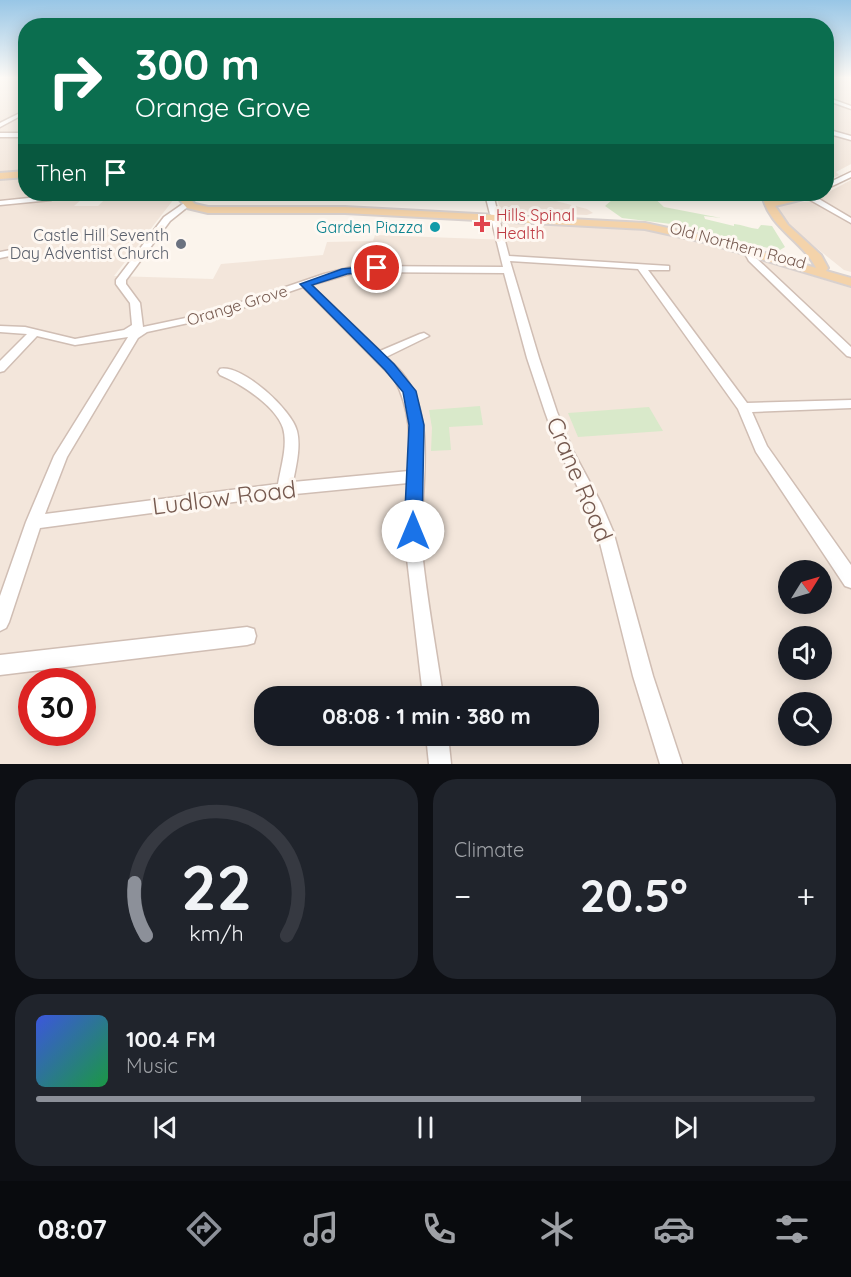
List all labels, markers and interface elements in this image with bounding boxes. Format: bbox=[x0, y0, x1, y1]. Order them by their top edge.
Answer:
text: 300 m bbox=[135, 38, 260, 91]
icon: right bbox=[36, 42, 114, 120]
text: Orange Grove bbox=[135, 90, 311, 124]
icon: arrive bbox=[99, 156, 132, 189]
text: Then bbox=[36, 159, 87, 187]
place label: Hills Spinal Health bbox=[496, 205, 575, 243]
marker: Hills Spinal Health bbox=[473, 215, 491, 233]
place label: Garden Piazza bbox=[316, 217, 423, 237]
street label: Old Northern Road bbox=[668, 217, 808, 273]
marker: Garden Piazza bbox=[428, 220, 442, 234]
place label: Castle Hill Seventh Day Adventist Church bbox=[10, 225, 169, 263]
marker: Castle Hill Seventh Day Adventist Church bbox=[174, 237, 188, 251]
pin bbox=[351, 242, 402, 293]
icon: arrive bbox=[360, 251, 393, 284]
street label: Orange Grove bbox=[184, 280, 290, 330]
street label: Crane Road bbox=[540, 412, 620, 546]
street label: Ludlow Road bbox=[150, 473, 298, 521]
position arrow bbox=[381, 499, 445, 563]
north arrow bbox=[778, 560, 832, 614]
map controls bbox=[778, 560, 832, 746]
button: sound bbox=[778, 626, 832, 680]
speed limit sign: 30 bbox=[18, 668, 96, 746]
button: search bbox=[778, 692, 832, 746]
text: 08:08 · 1 min · 380 m bbox=[322, 702, 531, 730]
text: Climate bbox=[454, 837, 524, 862]
text: 22 bbox=[181, 848, 252, 926]
text: 20.5° bbox=[580, 867, 688, 923]
text: − bbox=[454, 875, 471, 916]
text: + bbox=[796, 875, 815, 916]
text: km/h bbox=[189, 920, 244, 946]
text: 100.4 FM bbox=[126, 1025, 216, 1053]
text: Music bbox=[126, 1053, 178, 1078]
icon: previous bbox=[149, 1111, 182, 1144]
icon: pause bbox=[409, 1111, 442, 1144]
icon: next bbox=[669, 1111, 702, 1144]
icon: directions bbox=[183, 1208, 225, 1250]
icon: music bbox=[300, 1208, 342, 1250]
icon: phone bbox=[418, 1208, 460, 1250]
icon: climate bbox=[536, 1208, 578, 1250]
icon: car bbox=[653, 1208, 695, 1250]
icon: filters bbox=[771, 1208, 813, 1250]
text: 08:07 bbox=[38, 1212, 107, 1246]

